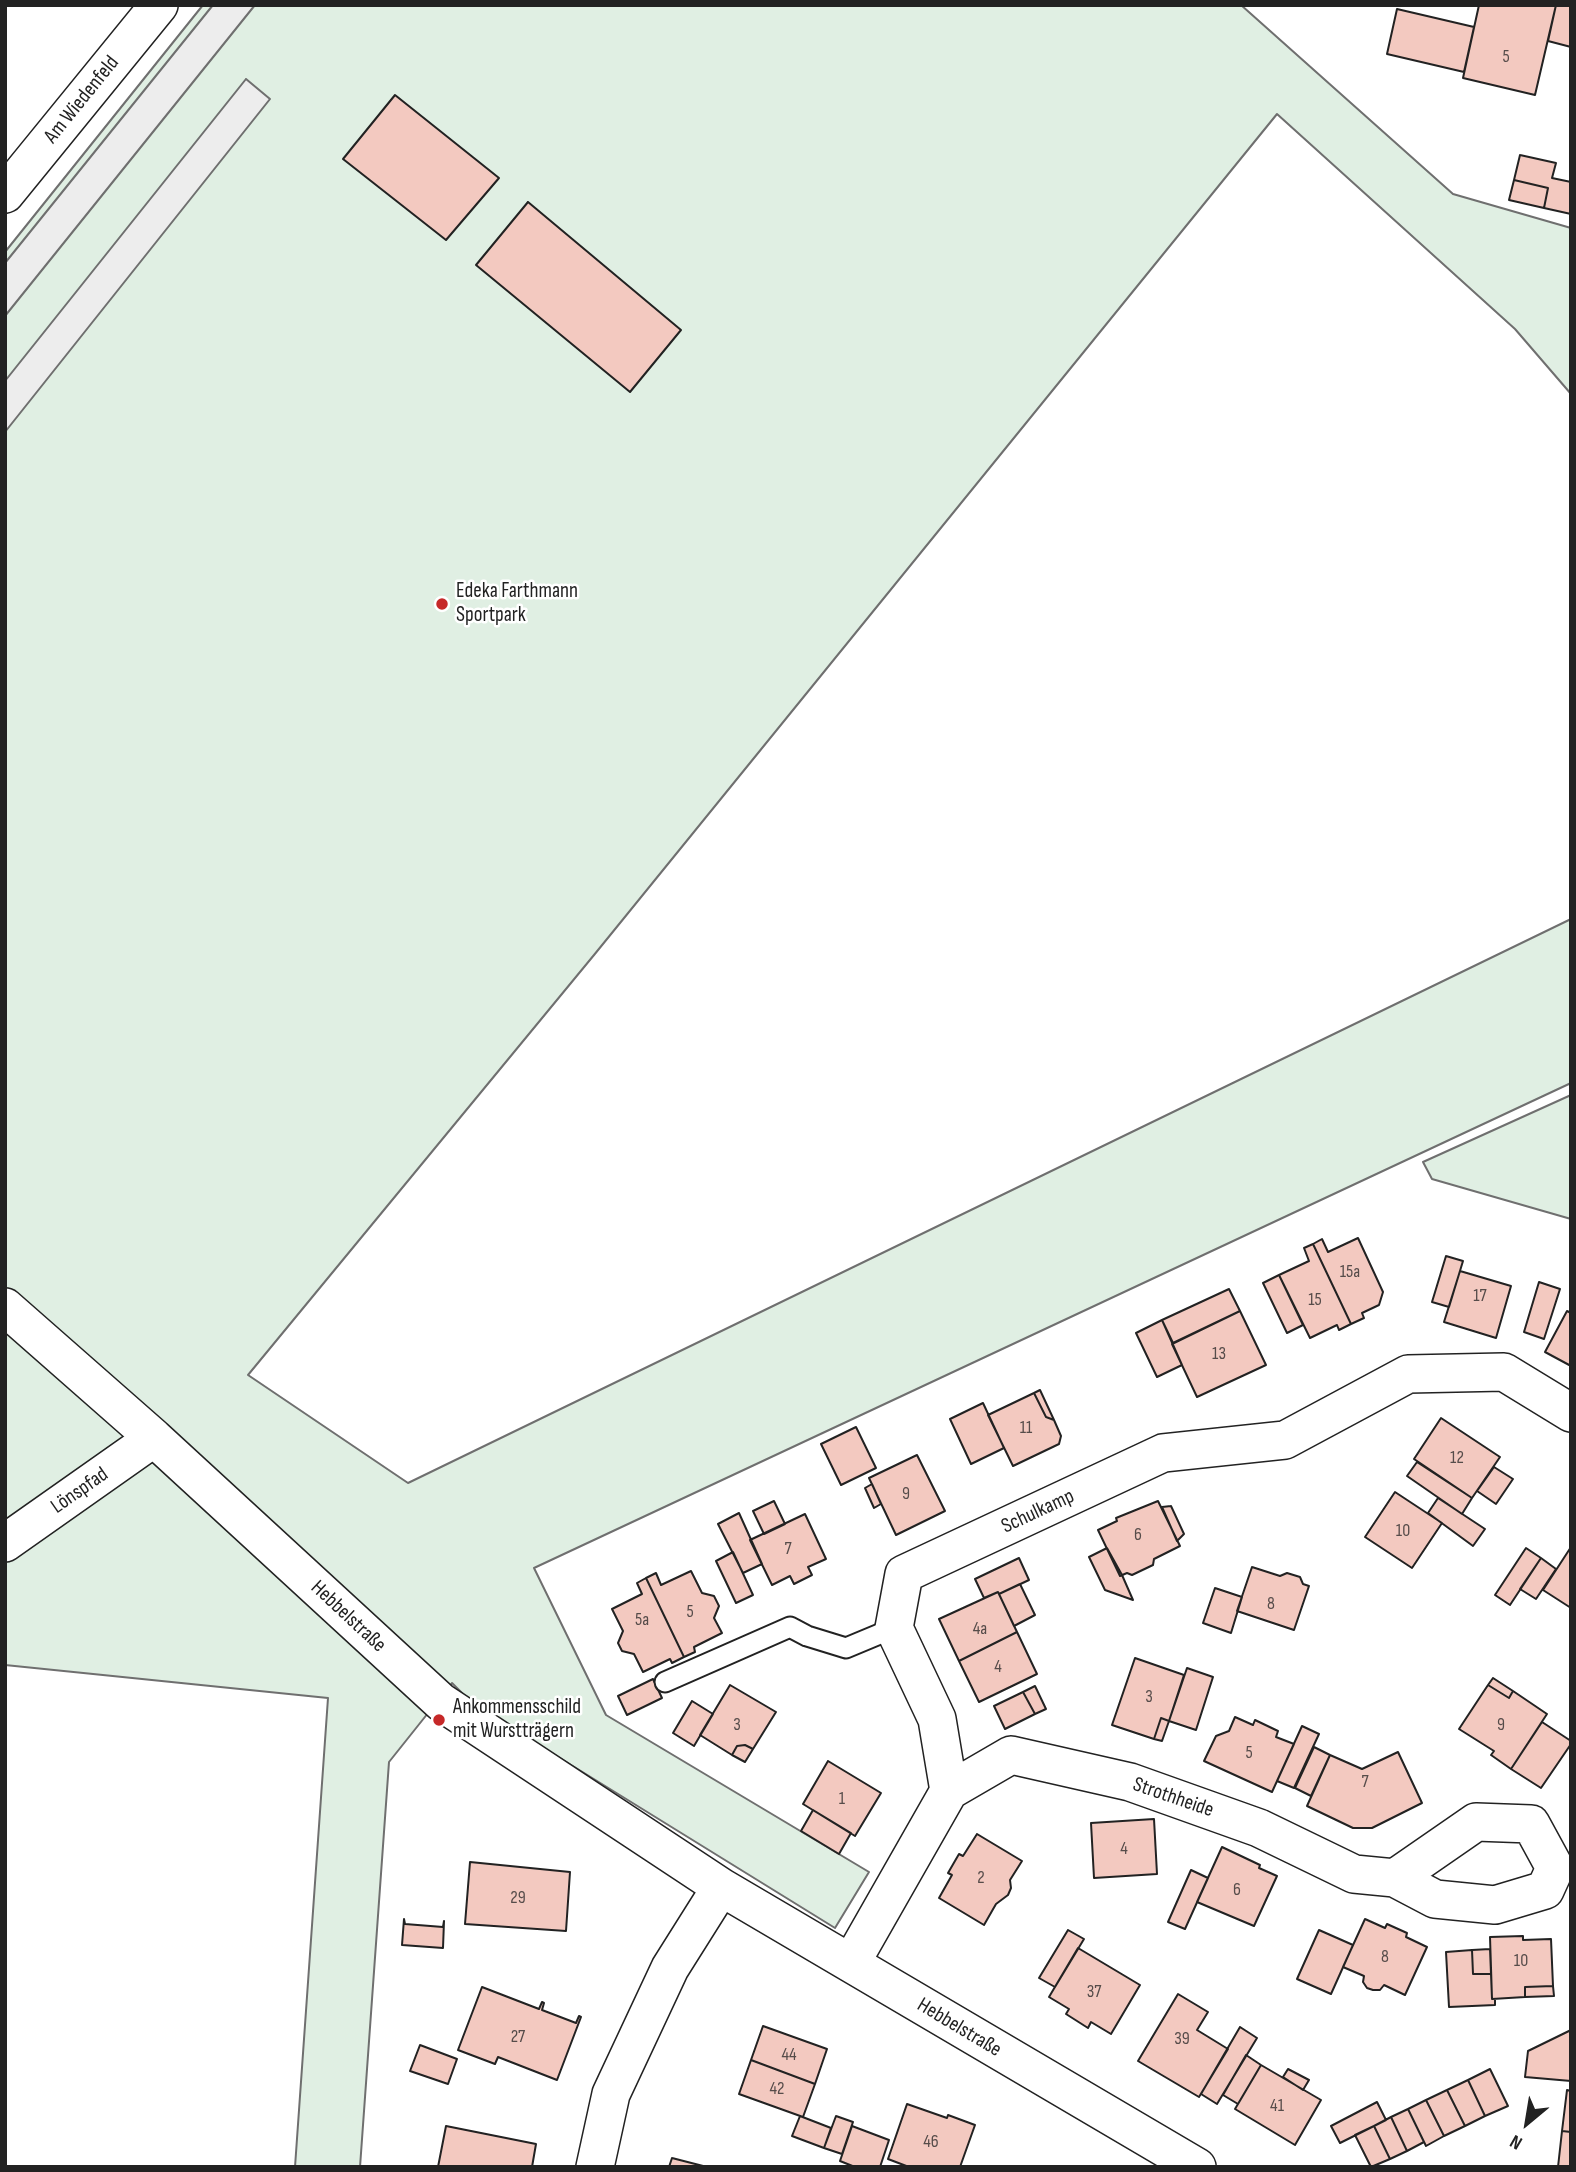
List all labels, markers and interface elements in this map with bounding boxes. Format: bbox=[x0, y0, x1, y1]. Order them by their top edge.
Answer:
house number: 5 bbox=[1502, 46, 1510, 68]
street label: Am Wiedenfeld bbox=[39, 51, 125, 149]
place label: Edeka Farthmann Sportpark bbox=[456, 579, 578, 629]
marker: Edeka Farthmann Sportpark bbox=[434, 596, 450, 612]
house number: 15a bbox=[1340, 1261, 1360, 1283]
house number: 17 bbox=[1473, 1285, 1487, 1307]
house number: 15 bbox=[1308, 1289, 1322, 1311]
house number: 13 bbox=[1212, 1343, 1226, 1365]
house number: 11 bbox=[1020, 1417, 1032, 1439]
house number: 12 bbox=[1450, 1447, 1464, 1469]
street label: Lönspfad bbox=[47, 1462, 113, 1520]
house number: 9 bbox=[902, 1483, 910, 1505]
street label: Schulkamp bbox=[998, 1484, 1078, 1540]
house number: 10 bbox=[1396, 1520, 1410, 1542]
house number: 6 bbox=[1134, 1524, 1142, 1546]
house number: 7 bbox=[784, 1538, 792, 1560]
street label: Hebbelstraße bbox=[305, 1576, 391, 1658]
house number: 8 bbox=[1267, 1593, 1275, 1615]
house number: 5 bbox=[686, 1601, 694, 1623]
house number: 5a bbox=[635, 1609, 649, 1631]
house number: 4a bbox=[973, 1618, 987, 1640]
house number: 4 bbox=[994, 1656, 1002, 1678]
house number: 3 bbox=[1145, 1686, 1153, 1708]
place label: Ankommensschild mit Wurstträgern bbox=[453, 1695, 581, 1745]
marker: Ankommensschild mit Wurstträgern bbox=[431, 1712, 447, 1728]
house number: 3 bbox=[733, 1714, 741, 1736]
house number: 9 bbox=[1497, 1714, 1505, 1736]
house number: 5 bbox=[1245, 1742, 1253, 1764]
house number: 7 bbox=[1361, 1771, 1369, 1793]
street label: Strothheide bbox=[1129, 1772, 1217, 1824]
house number: 1 bbox=[839, 1788, 845, 1810]
house number: 4 bbox=[1120, 1838, 1128, 1860]
house number: 2 bbox=[977, 1867, 985, 1889]
house number: 6 bbox=[1233, 1879, 1241, 1901]
house number: 29 bbox=[510, 1887, 526, 1909]
house number: 8 bbox=[1381, 1946, 1389, 1968]
house number: 10 bbox=[1514, 1950, 1528, 1972]
house number: 37 bbox=[1087, 1981, 1101, 2003]
street label: Hebbelstraße bbox=[912, 1993, 1006, 2063]
house number: 27 bbox=[511, 2026, 525, 2048]
house number: 39 bbox=[1174, 2028, 1190, 2050]
house number: 44 bbox=[781, 2044, 797, 2066]
house number: 42 bbox=[769, 2078, 785, 2100]
north arrow bbox=[1492, 2088, 1562, 2158]
house number: 41 bbox=[1270, 2095, 1284, 2117]
text: N bbox=[1506, 2129, 1526, 2154]
house number: 46 bbox=[923, 2131, 939, 2153]

